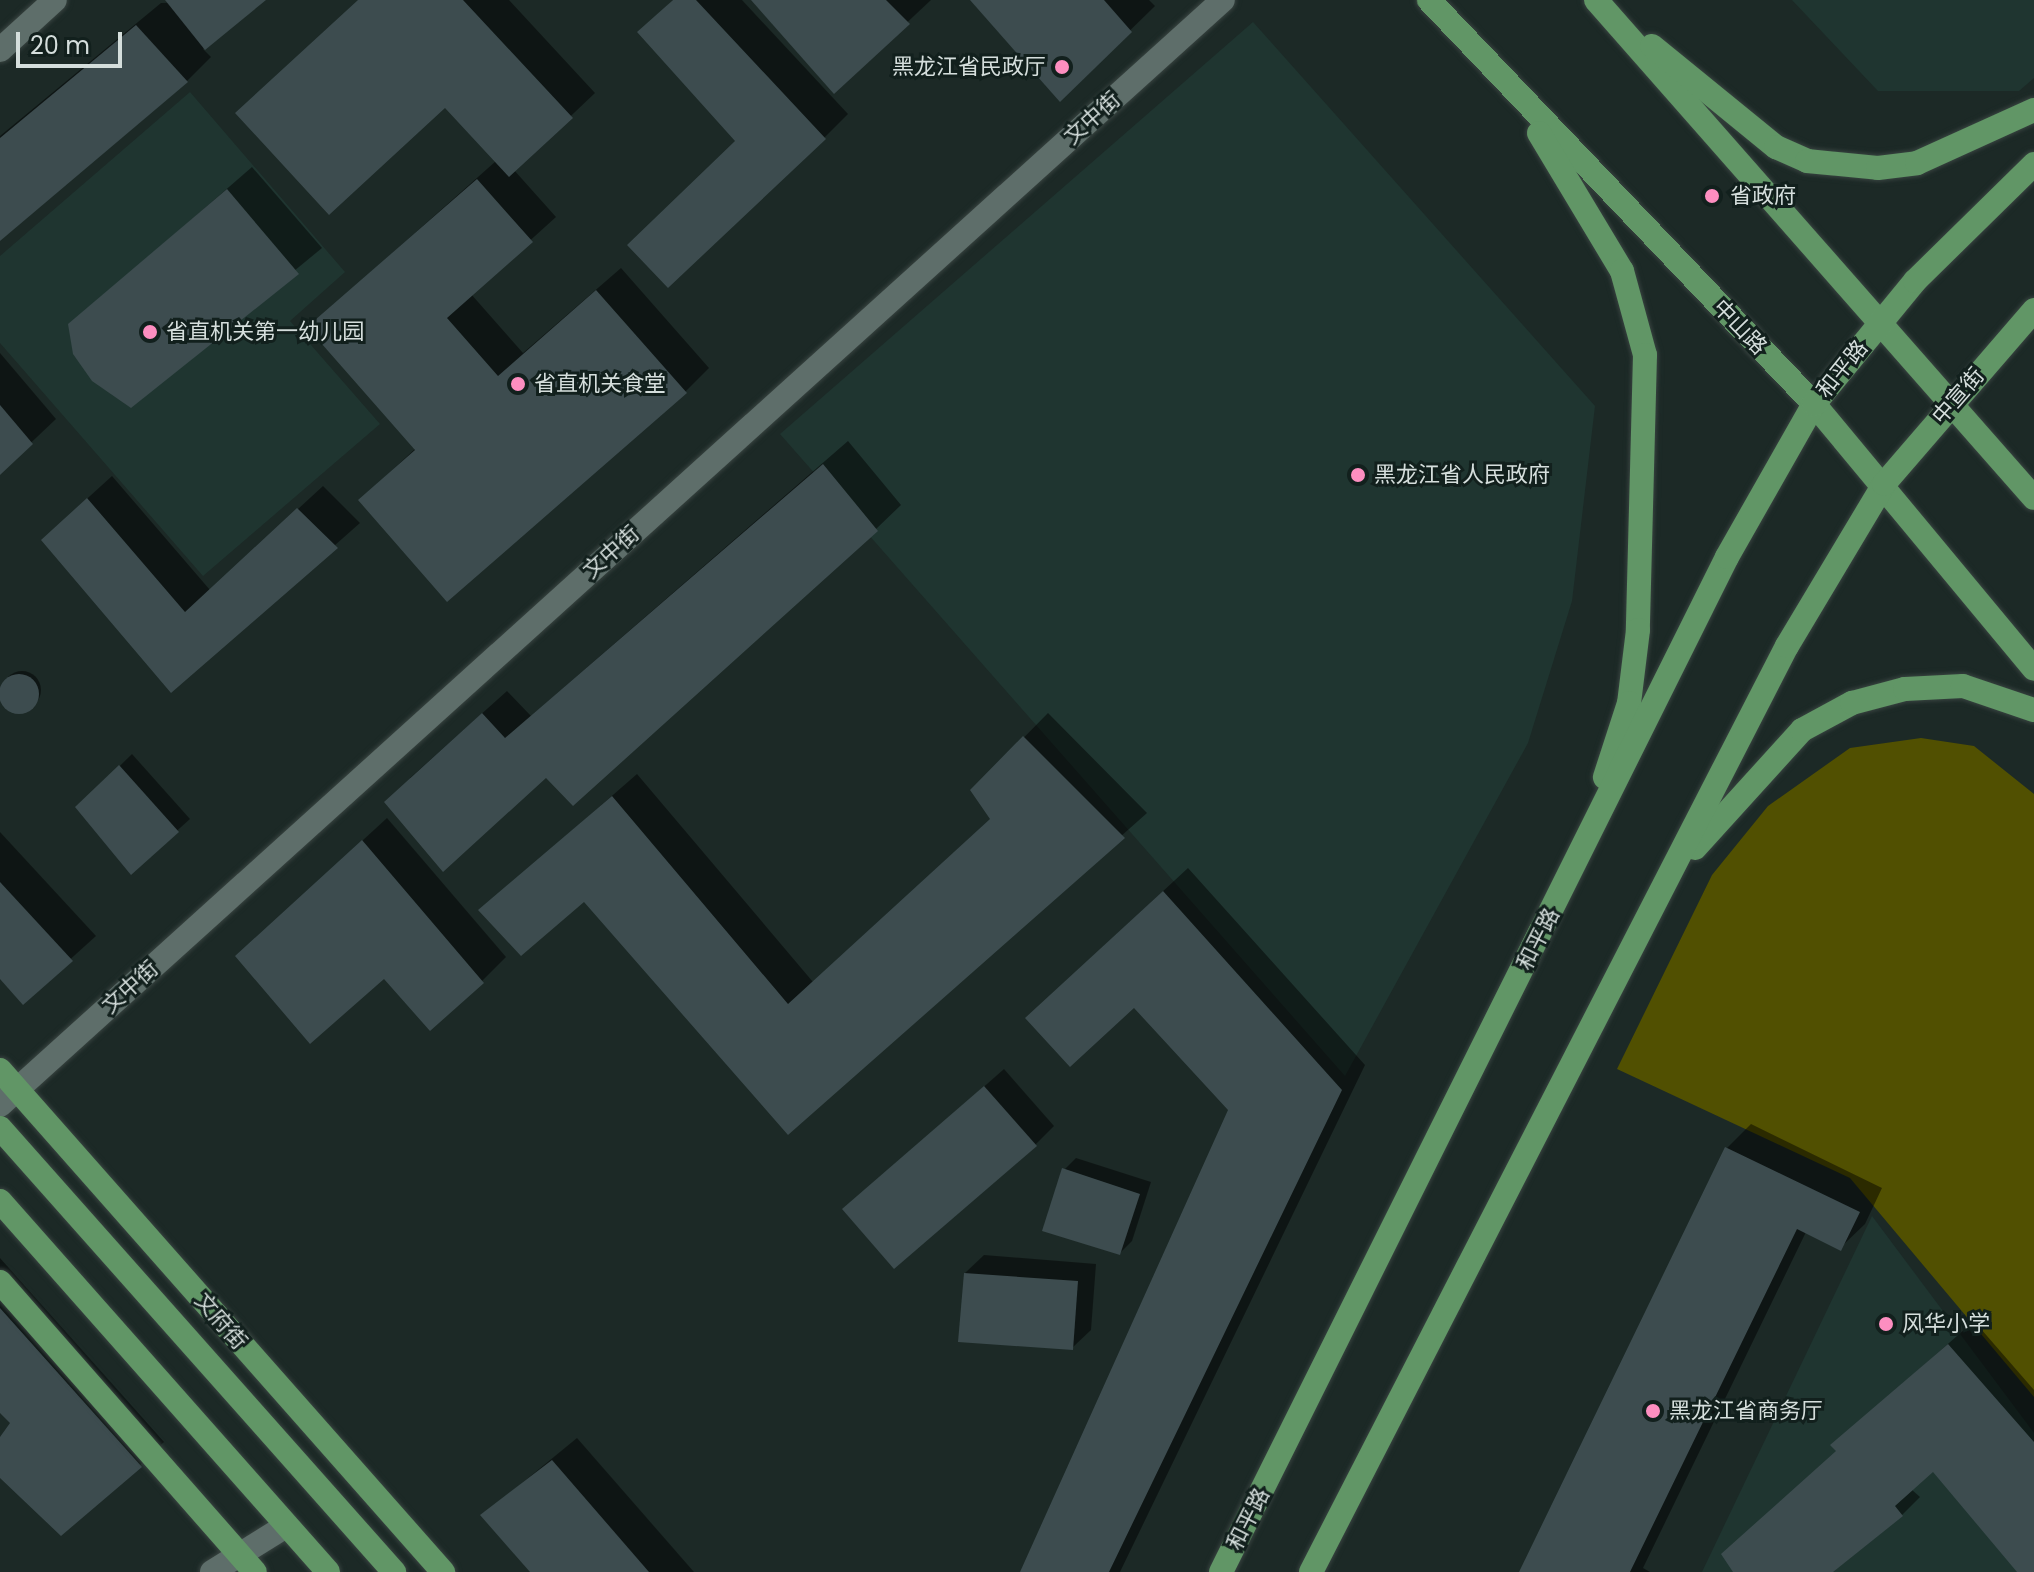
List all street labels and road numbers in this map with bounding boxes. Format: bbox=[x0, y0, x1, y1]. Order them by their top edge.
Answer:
street label: 文中街 bbox=[1059, 86, 1125, 150]
street label: 中山路 bbox=[1708, 294, 1772, 360]
street label: 和平路 bbox=[1811, 335, 1873, 403]
street label: 中宣街 bbox=[1926, 362, 1990, 430]
street label: 文中街 bbox=[578, 520, 644, 584]
street label: 和平路 bbox=[1511, 904, 1565, 974]
street label: 文中街 bbox=[97, 955, 163, 1019]
street label: 文府街 bbox=[189, 1287, 253, 1355]
street label: 和平路 bbox=[1221, 1484, 1275, 1554]

